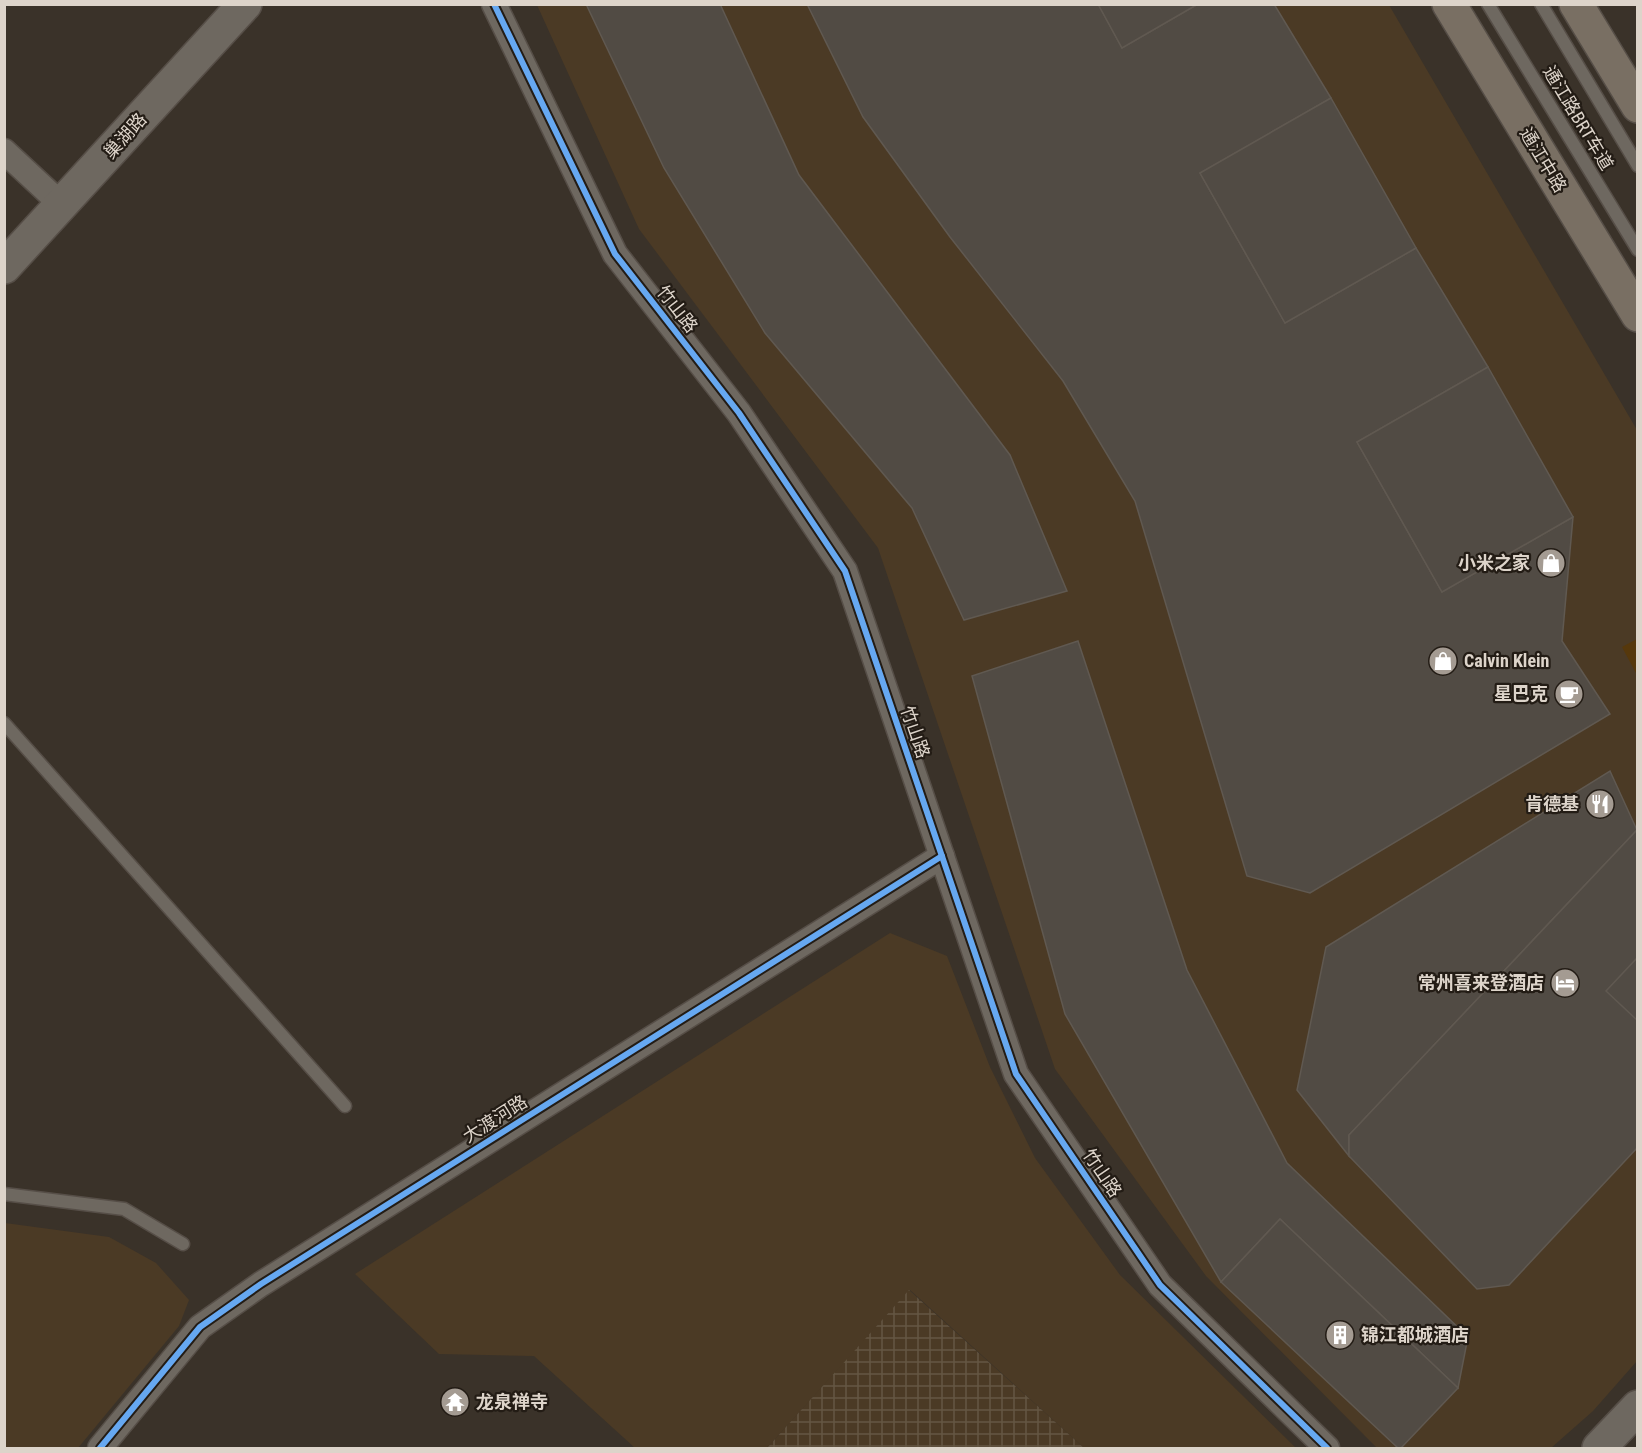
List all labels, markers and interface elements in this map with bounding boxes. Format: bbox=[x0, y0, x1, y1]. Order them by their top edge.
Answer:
street label: 通江路BRT车道 bbox=[1539, 62, 1618, 174]
street label: 巢湖路 bbox=[99, 109, 150, 163]
street label: 通江中路 bbox=[1516, 123, 1571, 196]
street label: 竹山路 bbox=[652, 281, 702, 336]
shop icon: 小米之家 bbox=[1535, 547, 1567, 579]
place label: 小米之家 bbox=[1458, 552, 1530, 573]
shop icon: Calvin Klein bbox=[1427, 645, 1459, 677]
place label: Calvin Klein bbox=[1464, 650, 1549, 671]
cafe icon: 星巴克 bbox=[1553, 678, 1585, 710]
place label: 星巴克 bbox=[1494, 683, 1548, 704]
street label: 竹山路 bbox=[897, 703, 934, 761]
restaurant icon: 肯德基 bbox=[1584, 788, 1616, 820]
place label: 肯德基 bbox=[1525, 793, 1579, 814]
hotel icon: 常州喜来登酒店 bbox=[1549, 967, 1581, 999]
place label: 常州喜来登酒店 bbox=[1418, 972, 1544, 993]
street label: 大渡河路 bbox=[459, 1091, 531, 1147]
street label: 竹山路 bbox=[1079, 1144, 1126, 1201]
building icon: 锦江都城酒店 bbox=[1324, 1319, 1356, 1351]
place label: 锦江都城酒店 bbox=[1361, 1324, 1469, 1345]
temple icon: 龙泉禅寺 bbox=[439, 1386, 471, 1418]
place label: 龙泉禅寺 bbox=[476, 1391, 548, 1412]

